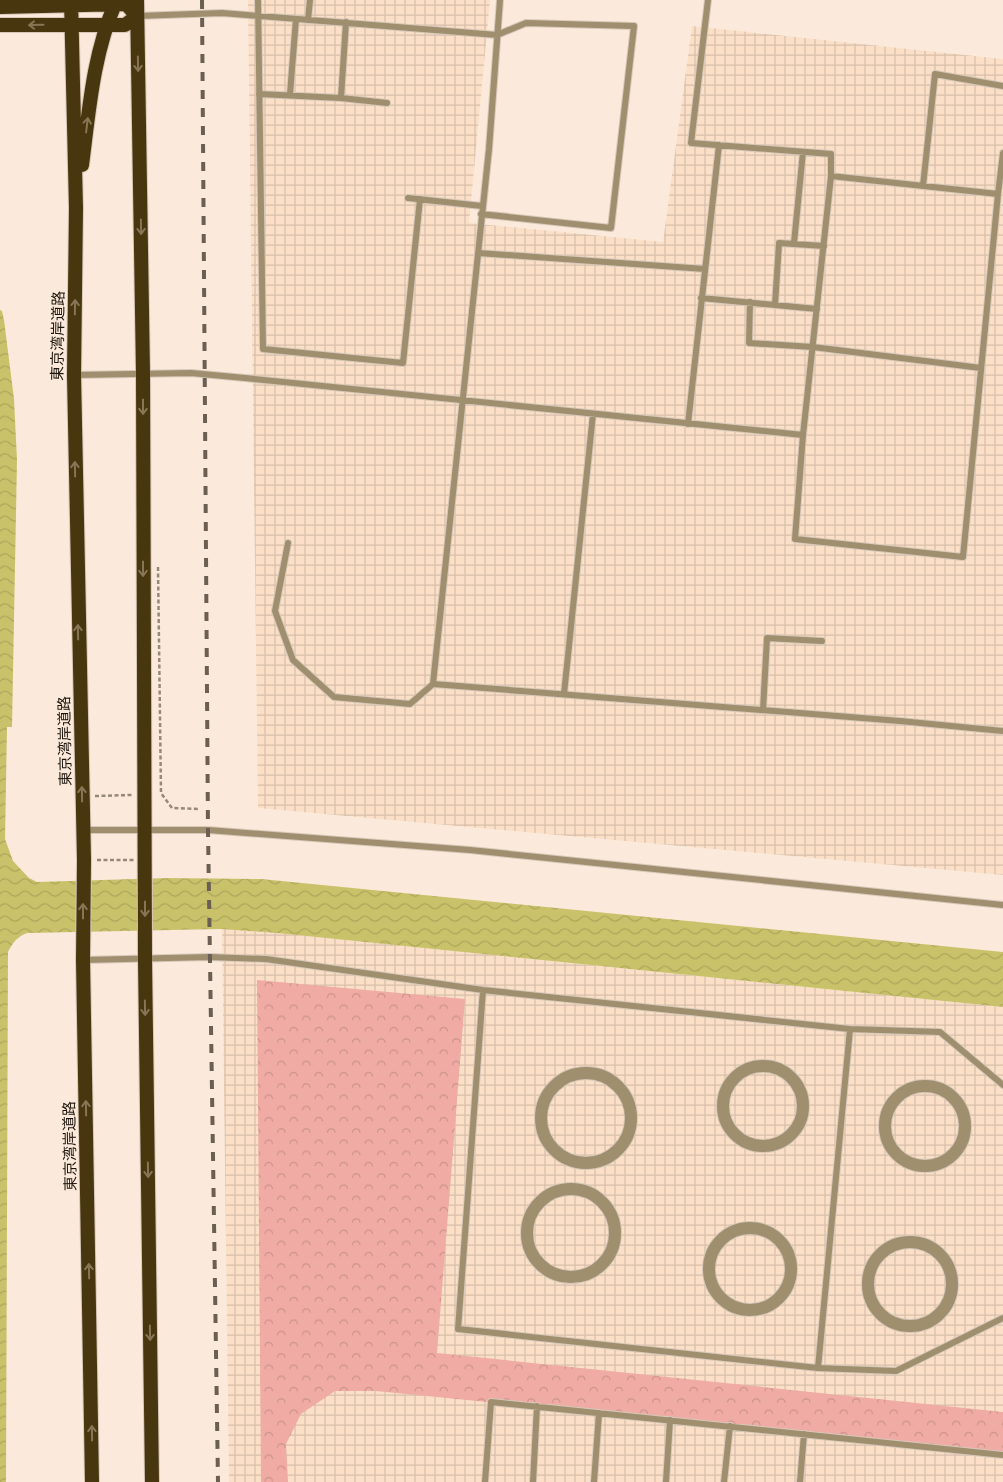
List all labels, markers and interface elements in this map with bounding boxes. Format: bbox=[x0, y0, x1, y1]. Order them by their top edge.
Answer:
one-way arrow bbox=[28, 20, 44, 30]
one-way arrow bbox=[133, 56, 143, 72]
one-way arrow bbox=[82, 118, 92, 134]
one-way arrow bbox=[136, 219, 145, 235]
street label: 東京湾岸道路 bbox=[47, 291, 68, 381]
one-way arrow bbox=[70, 299, 80, 315]
one-way arrow bbox=[138, 398, 148, 415]
one-way arrow bbox=[71, 461, 80, 477]
one-way arrow bbox=[138, 561, 148, 577]
one-way arrow bbox=[74, 624, 83, 640]
street label: 東京湾岸道路 bbox=[54, 696, 75, 786]
one-way arrow bbox=[78, 786, 87, 802]
one-way arrow bbox=[140, 900, 150, 916]
one-way arrow bbox=[78, 903, 88, 920]
one-way arrow bbox=[141, 1000, 150, 1016]
street label: 東京湾岸道路 bbox=[59, 1101, 80, 1191]
one-way arrow bbox=[81, 1101, 90, 1117]
one-way arrow bbox=[143, 1162, 153, 1178]
one-way arrow bbox=[84, 1263, 93, 1279]
one-way arrow bbox=[145, 1324, 155, 1341]
one-way arrow bbox=[87, 1426, 97, 1442]

